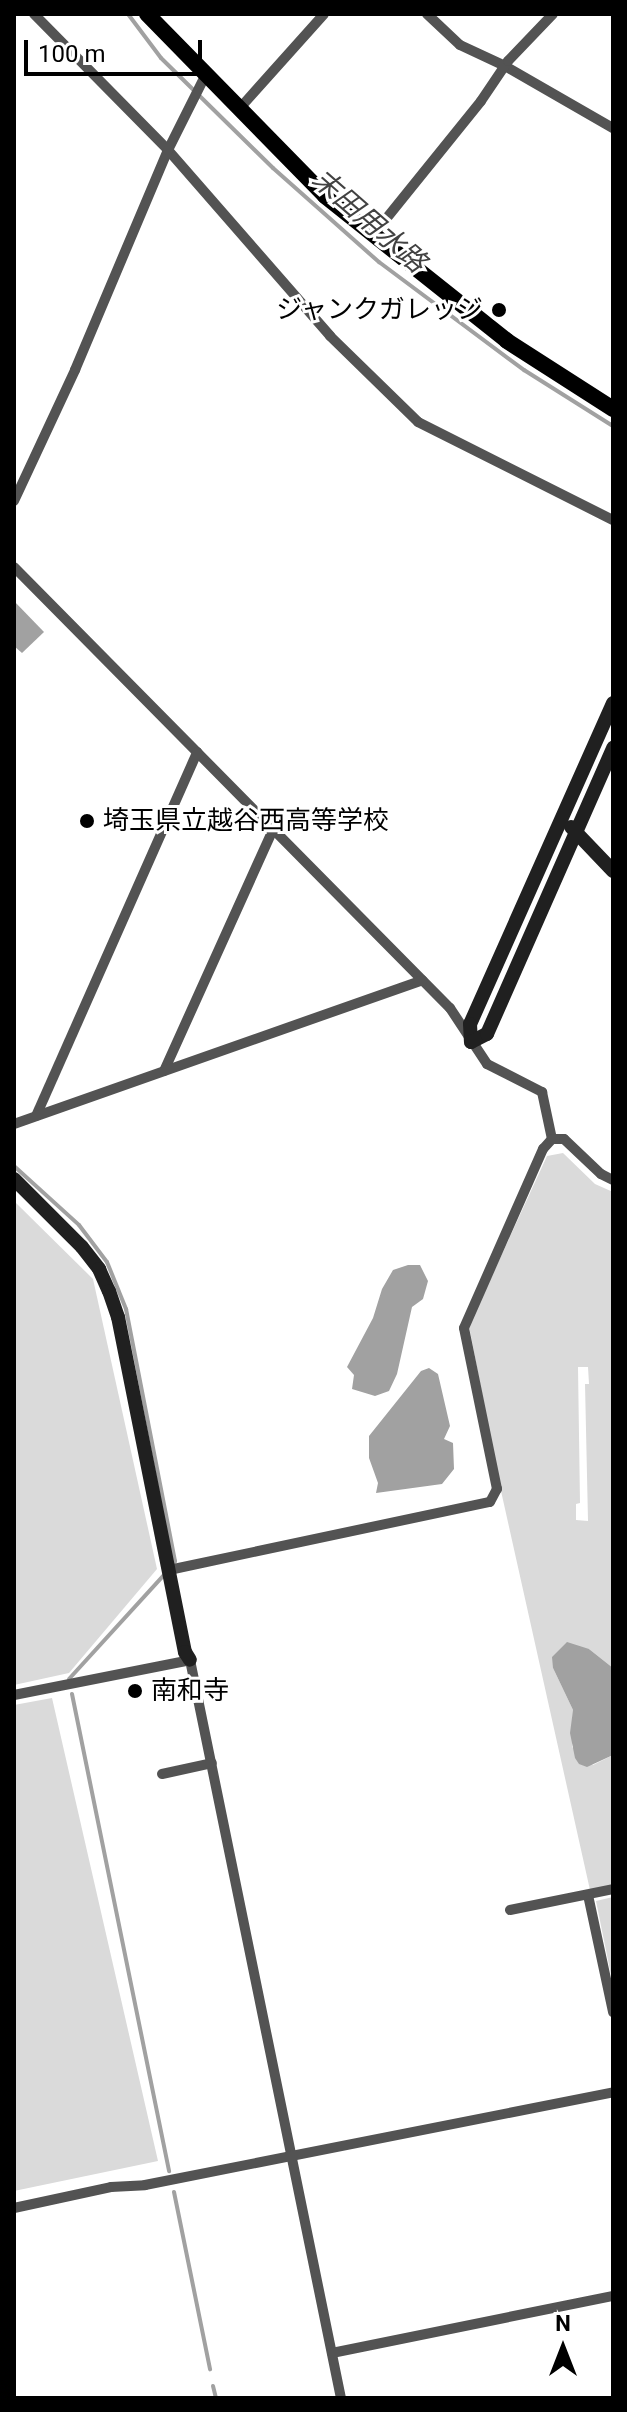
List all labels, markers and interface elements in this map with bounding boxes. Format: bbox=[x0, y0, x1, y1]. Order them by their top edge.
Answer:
scale bar bbox=[28, 24, 206, 74]
text: 100 m bbox=[38, 40, 105, 68]
water label: 末田用水路 bbox=[305, 162, 433, 280]
place label: ジャンクガレッジ bbox=[275, 294, 483, 326]
marker: ジャンクガレッジ bbox=[490, 301, 508, 319]
place label: 埼玉県立越谷西高等学校 bbox=[103, 805, 389, 837]
marker: 埼玉県立越谷西高等学校 bbox=[78, 812, 96, 830]
place label: 南和寺 bbox=[151, 1675, 229, 1707]
marker: 南和寺 bbox=[126, 1682, 144, 1700]
north arrow bbox=[523, 2308, 603, 2388]
text: N bbox=[555, 2311, 571, 2336]

